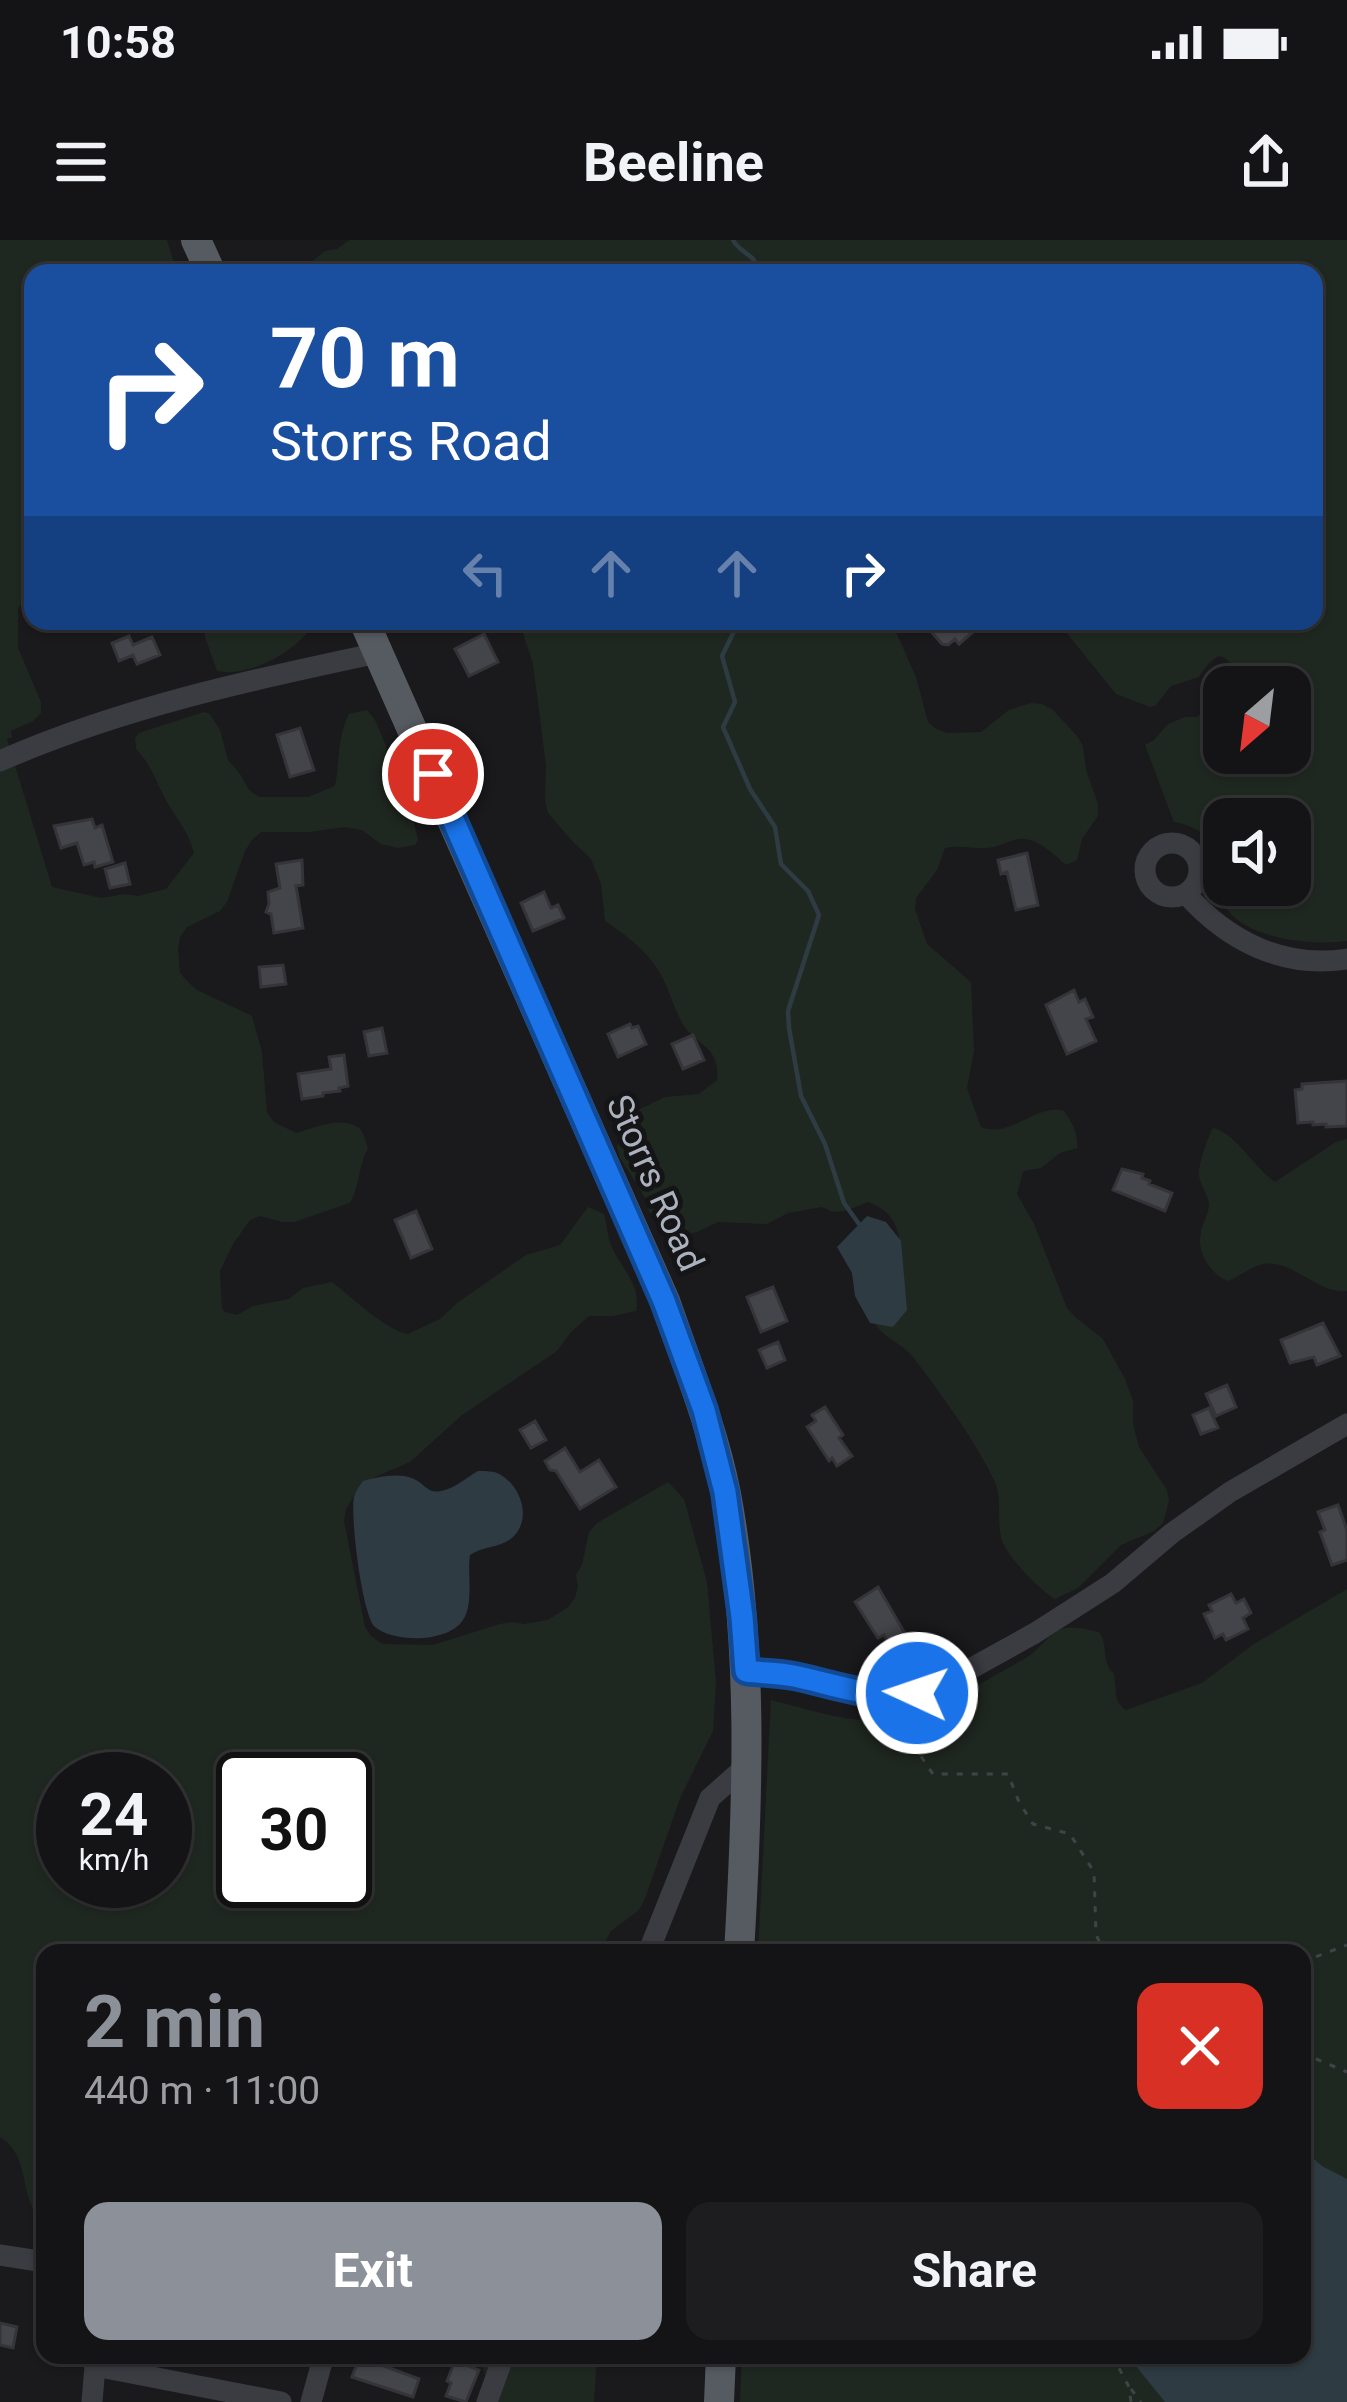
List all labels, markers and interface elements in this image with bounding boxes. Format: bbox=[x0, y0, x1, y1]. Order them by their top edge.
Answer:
text: 10:58 bbox=[60, 16, 176, 69]
icon: menu bbox=[48, 129, 114, 195]
icon: share bbox=[1233, 129, 1299, 195]
text: Beeline bbox=[583, 131, 764, 194]
text: 70 m bbox=[270, 309, 460, 408]
icon: right bbox=[72, 312, 228, 468]
text: Storrs Road bbox=[270, 410, 552, 473]
icon: left bbox=[452, 540, 518, 606]
icon: ahead bbox=[578, 540, 644, 606]
icon: ahead bbox=[704, 540, 770, 606]
icon: right bbox=[830, 540, 896, 606]
north arrow bbox=[1203, 666, 1311, 774]
map controls bbox=[1203, 666, 1311, 906]
pin bbox=[382, 723, 484, 825]
icon: arrive bbox=[400, 741, 466, 807]
button: sound bbox=[1203, 798, 1311, 906]
street label: Storrs Road bbox=[598, 1089, 712, 1277]
position arrow bbox=[854, 1630, 980, 1756]
speed limit sign: 30 bbox=[216, 1752, 372, 1908]
text: 24 bbox=[80, 1779, 148, 1850]
text: km/h bbox=[79, 1842, 149, 1877]
text: 2 min bbox=[84, 1980, 265, 2065]
button: close bbox=[1137, 1983, 1263, 2109]
text: 440 m · 11:00 bbox=[84, 2068, 320, 2114]
button: Exit bbox=[84, 2202, 662, 2340]
button: Share bbox=[686, 2202, 1263, 2340]

